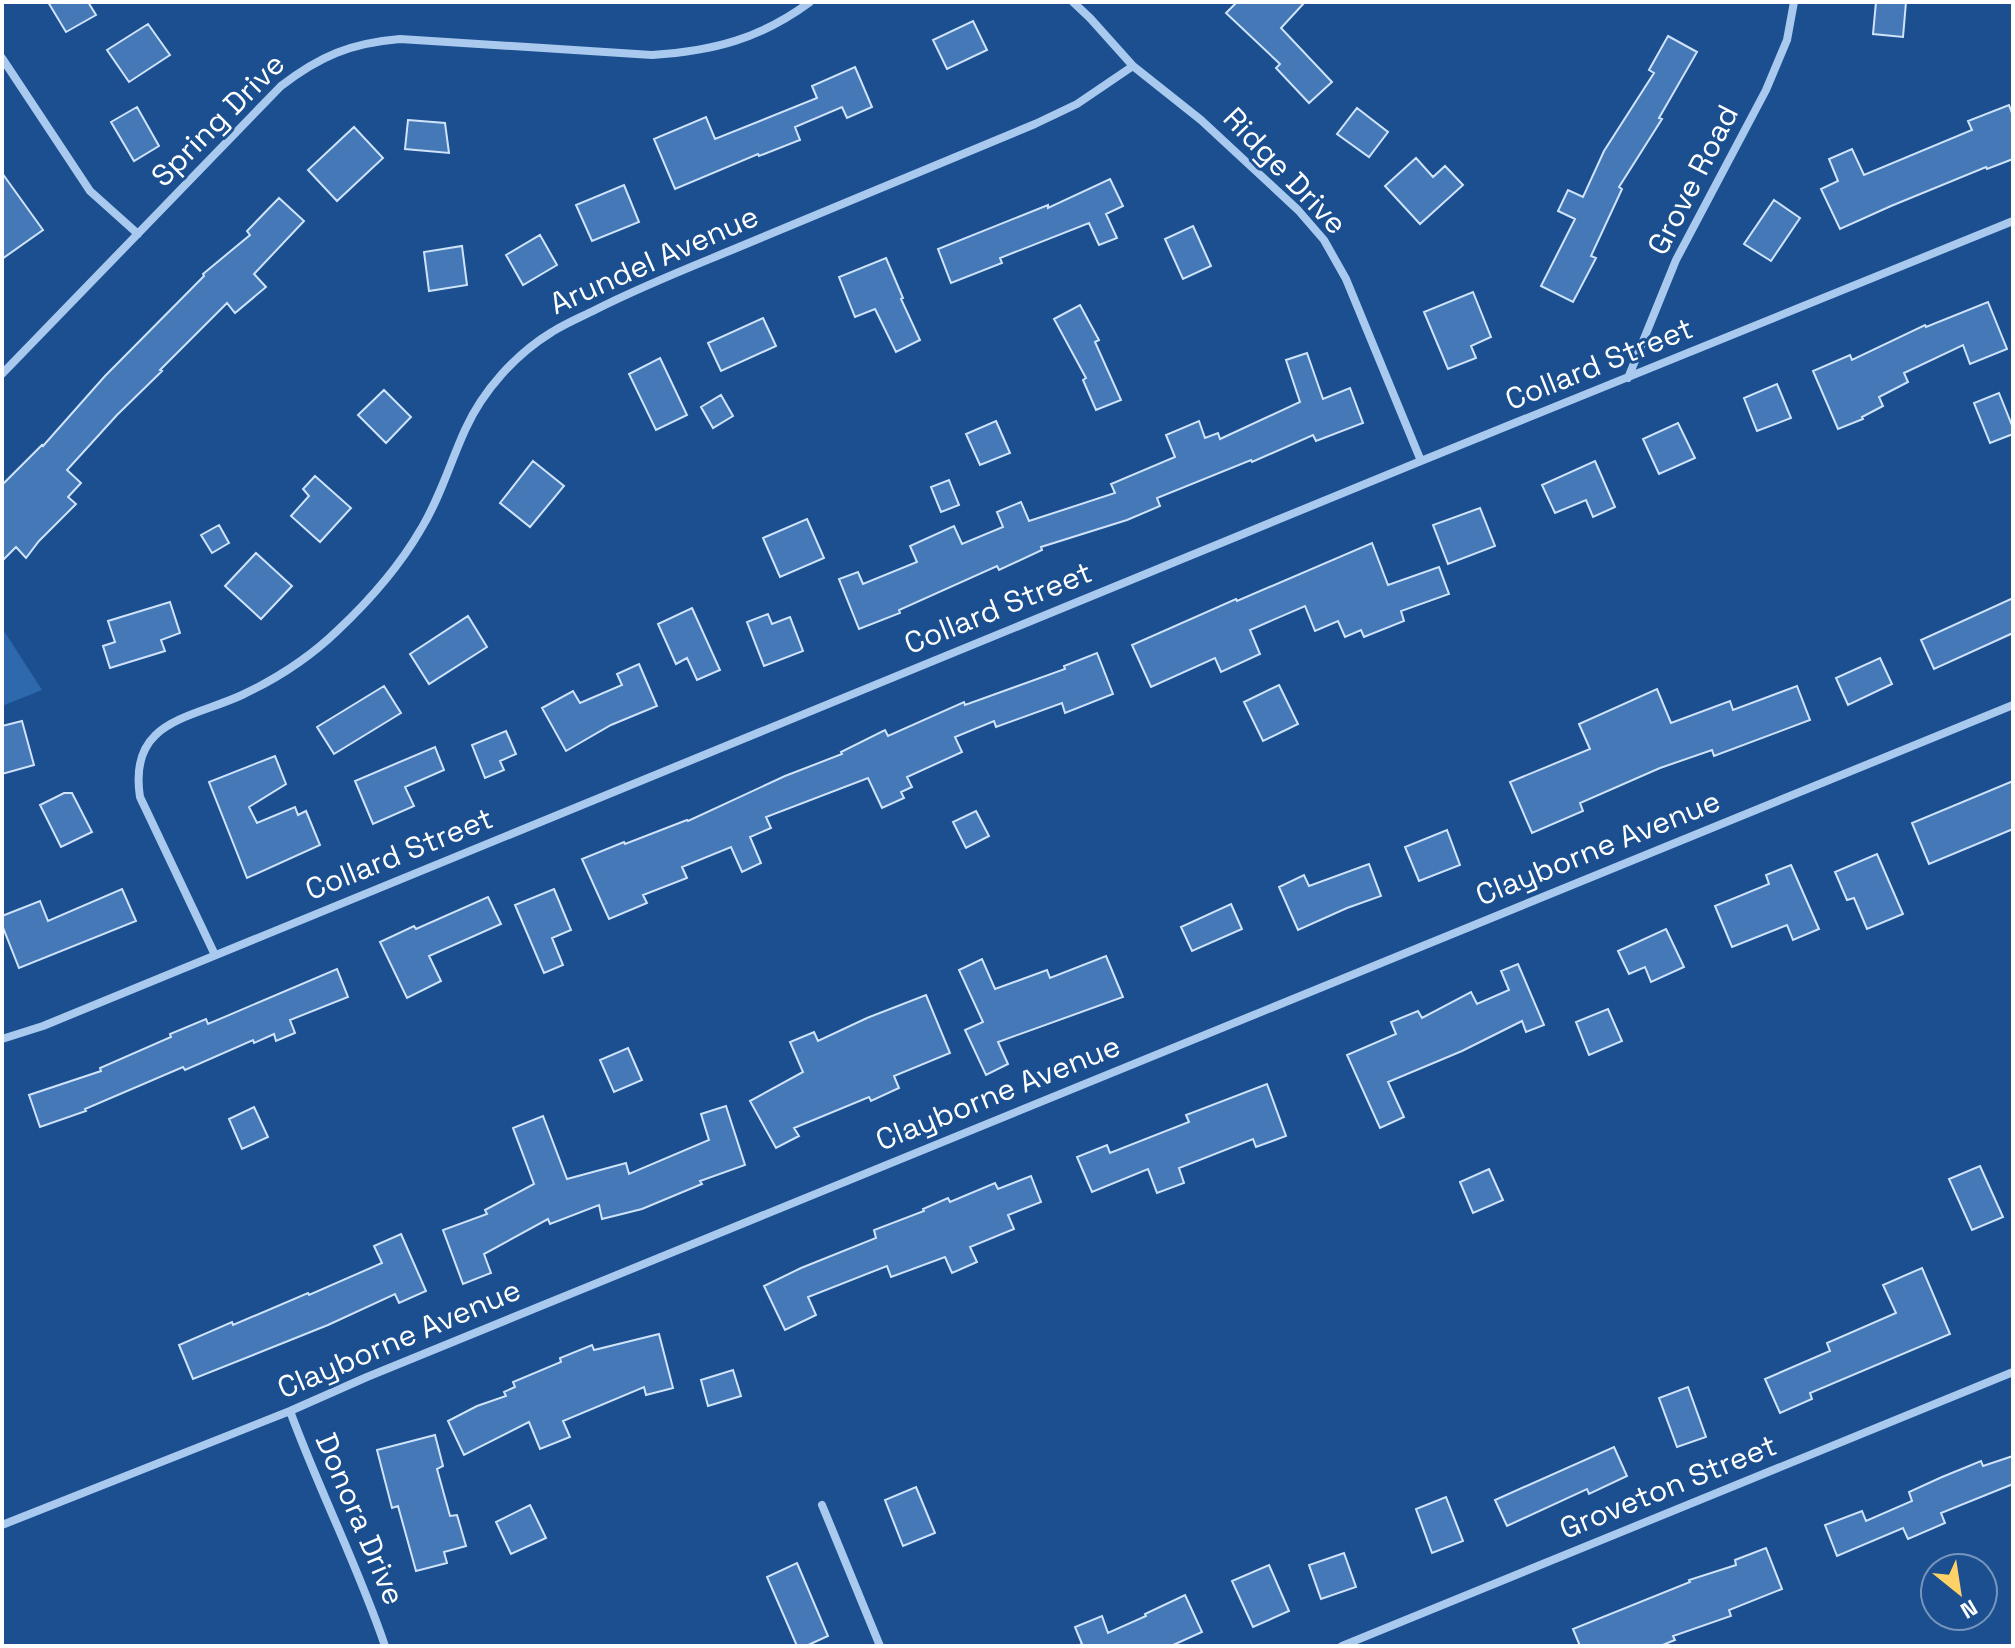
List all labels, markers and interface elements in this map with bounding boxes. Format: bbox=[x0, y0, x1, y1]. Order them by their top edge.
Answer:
street label: Spring Drive bbox=[142, 44, 293, 195]
street label: Grove Road bbox=[1638, 98, 1747, 261]
street label: Ridge Drive bbox=[1215, 99, 1356, 243]
street label: Arundel Avenue bbox=[543, 196, 764, 323]
street label: Collard Street bbox=[1499, 308, 1698, 419]
street label: Collard Street bbox=[898, 552, 1097, 663]
street label: Clayborne Avenue bbox=[1470, 781, 1726, 914]
street label: Collard Street bbox=[299, 798, 498, 909]
street label: Clayborne Avenue bbox=[870, 1026, 1126, 1159]
street label: Clayborne Avenue bbox=[271, 1270, 526, 1407]
street label: Groveton Street bbox=[1554, 1425, 1782, 1548]
street label: Donora Drive bbox=[307, 1427, 414, 1611]
north arrow bbox=[1919, 1552, 1999, 1632]
text: N bbox=[1956, 1594, 1982, 1625]

